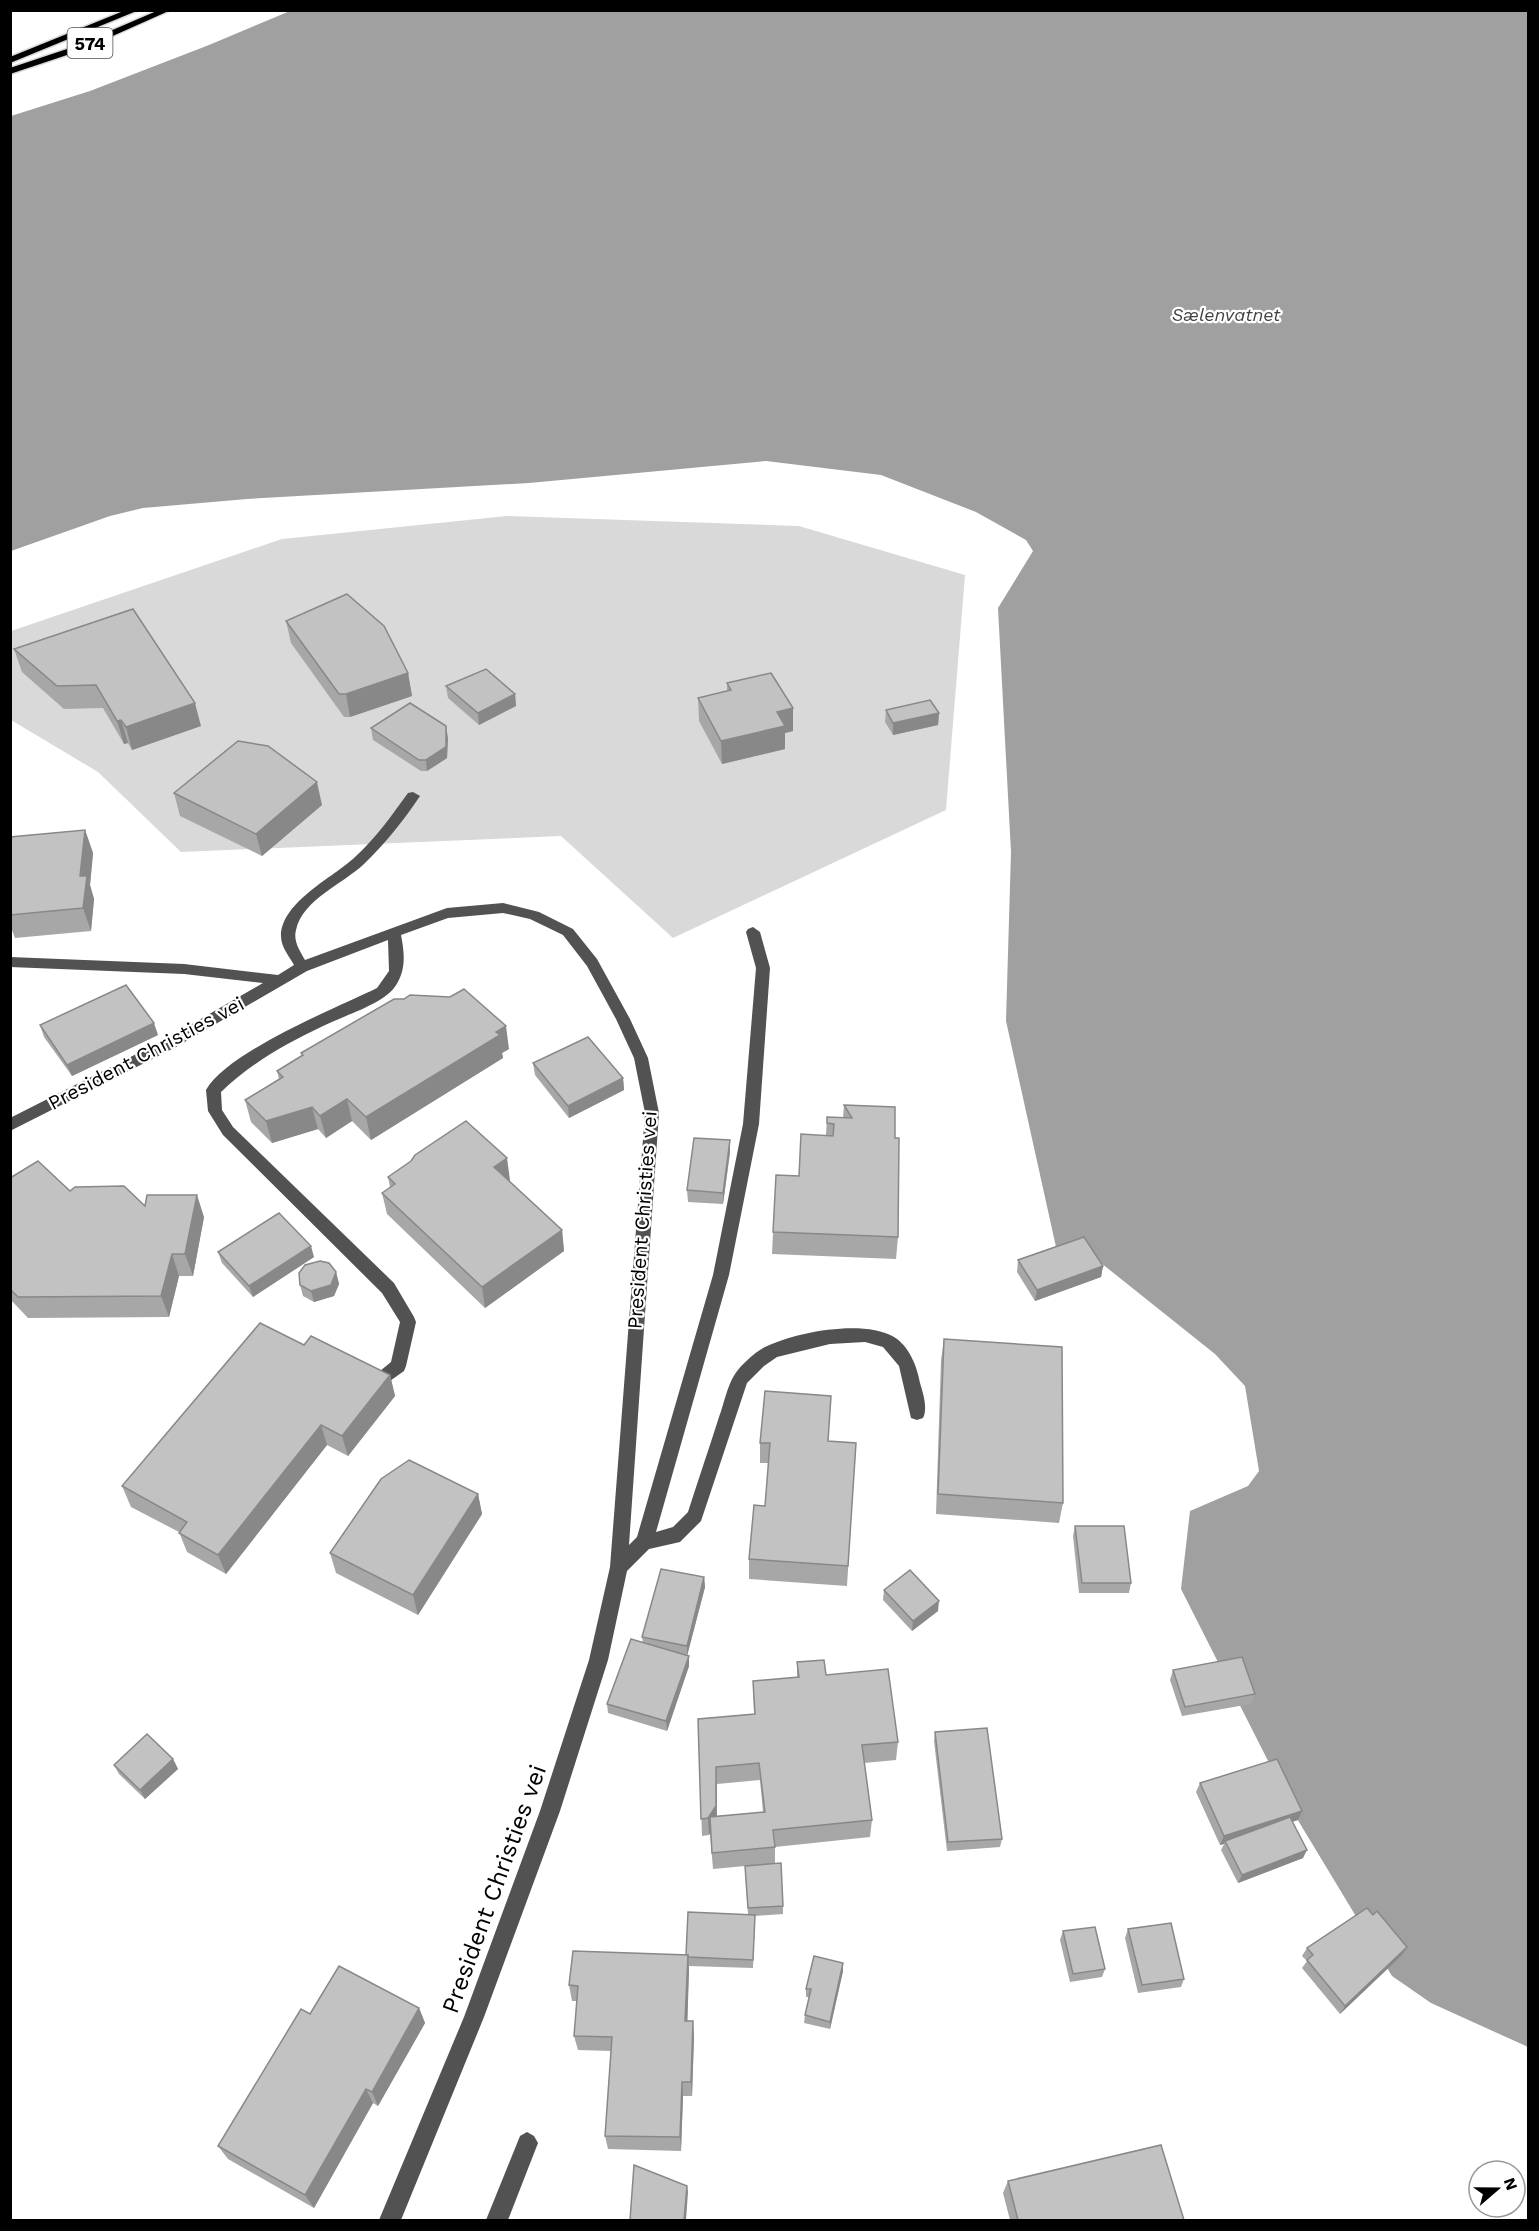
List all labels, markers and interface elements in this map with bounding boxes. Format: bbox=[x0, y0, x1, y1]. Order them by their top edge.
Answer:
road number: 574 bbox=[68, 28, 112, 58]
water label: Sælenvatnet bbox=[1172, 304, 1281, 325]
street label: President Christies vei bbox=[44, 991, 248, 1115]
street label: President Christies vei bbox=[622, 1110, 662, 1330]
street label: President Christies vei bbox=[436, 1761, 552, 2017]
north arrow bbox=[1467, 2159, 1527, 2219]
text: N bbox=[1500, 2175, 1522, 2193]

